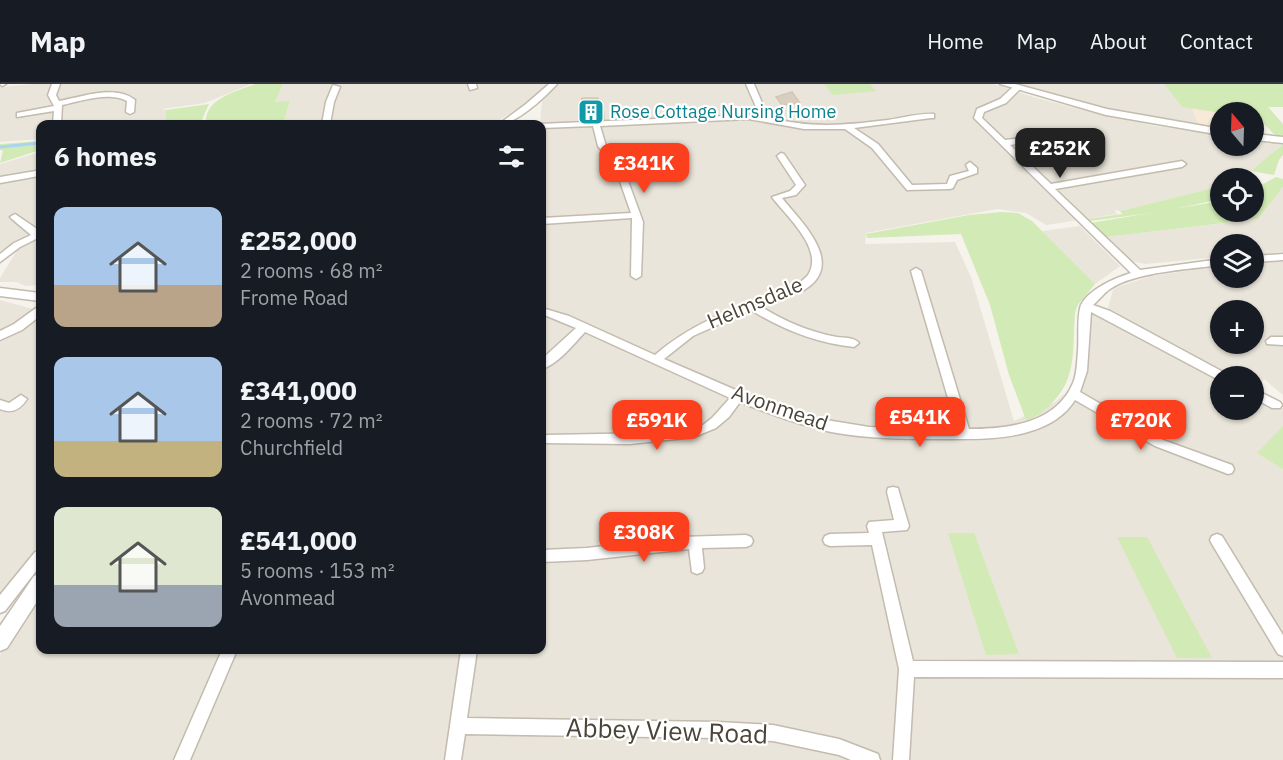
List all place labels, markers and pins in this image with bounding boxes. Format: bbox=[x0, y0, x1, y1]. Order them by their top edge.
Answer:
building icon: Rose Cottage Nursing Home bbox=[576, 97, 606, 127]
place label: Rose Cottage Nursing Home bbox=[610, 100, 836, 123]
pin: £252K bbox=[1018, 128, 1102, 179]
pin: £341K bbox=[602, 143, 686, 194]
pin: £541K bbox=[878, 397, 962, 448]
pin: £591K bbox=[615, 400, 699, 451]
pin: £720K bbox=[1099, 400, 1183, 451]
pin: £308K bbox=[602, 512, 686, 563]

